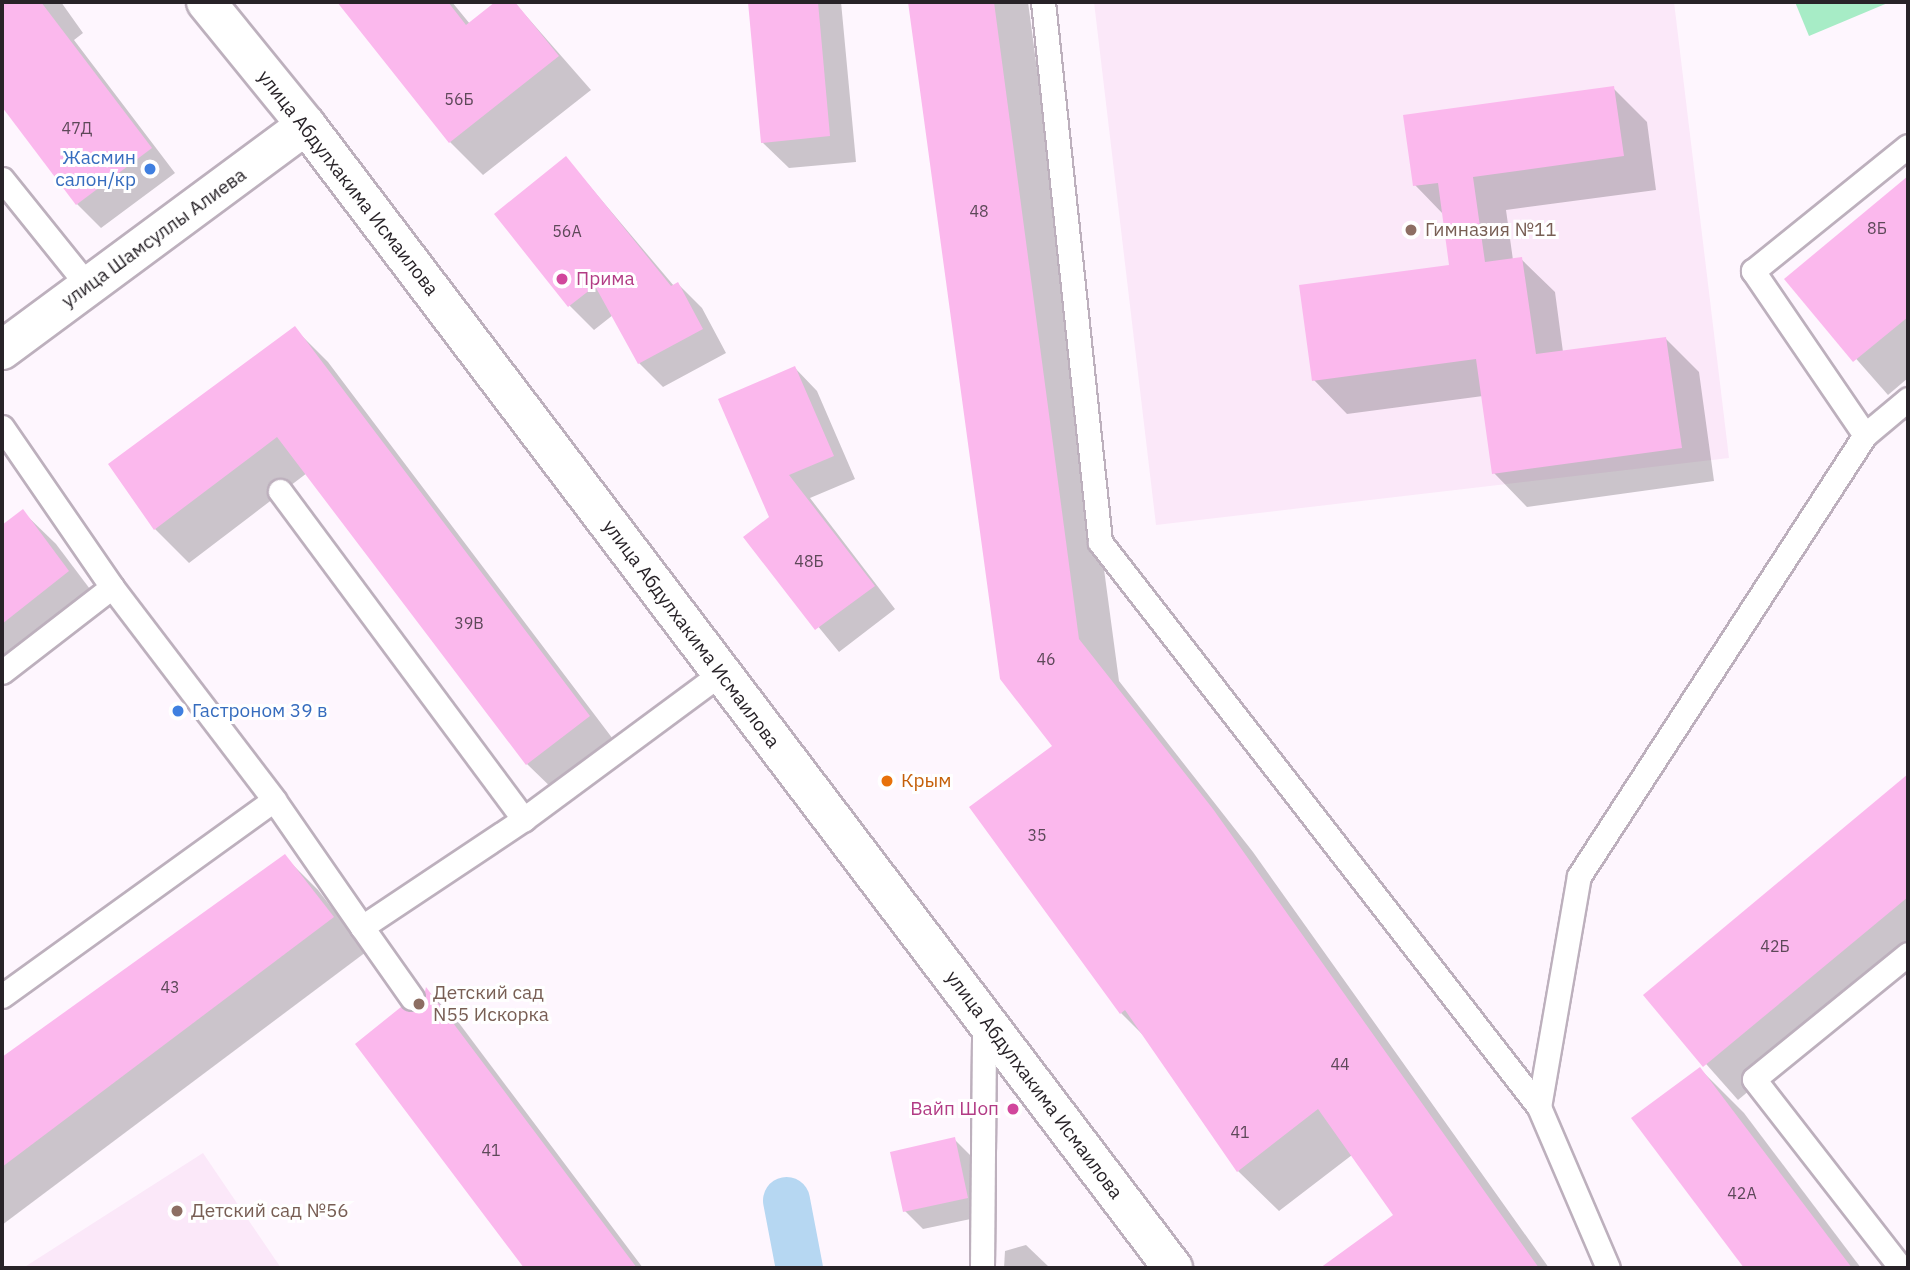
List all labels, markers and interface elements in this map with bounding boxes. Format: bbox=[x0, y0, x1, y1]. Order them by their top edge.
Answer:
street label: улица Абдулхакима Исмаилова bbox=[253, 66, 443, 300]
house number: 56Б bbox=[444, 89, 474, 109]
house number: 47Д bbox=[62, 118, 92, 138]
place label: Жасмин салон/кр bbox=[55, 147, 136, 191]
marker: Жасмин салон/кр bbox=[142, 161, 158, 177]
street label: улица Шамсуллы Алиева bbox=[57, 163, 251, 313]
house number: 48 bbox=[969, 201, 989, 221]
house number: 8Б bbox=[1867, 218, 1887, 238]
place label: Гимназия №11 bbox=[1425, 219, 1557, 241]
house number: 56А bbox=[552, 221, 582, 241]
marker: Гимназия №11 bbox=[1403, 222, 1419, 238]
place label: Прима bbox=[576, 268, 635, 290]
marker: Прима bbox=[554, 271, 570, 287]
street label: улица Абдулхакима Исмаилова bbox=[598, 515, 784, 753]
house number: 48Б bbox=[794, 551, 824, 571]
house number: 39В bbox=[454, 613, 484, 633]
house number: 46 bbox=[1036, 649, 1056, 669]
place label: Гастроном 39 в bbox=[192, 700, 328, 722]
marker: Гастроном 39 в bbox=[170, 703, 186, 719]
place label: Крым bbox=[901, 770, 952, 792]
marker: Крым bbox=[879, 773, 895, 789]
house number: 35 bbox=[1027, 825, 1047, 845]
house number: 42Б bbox=[1760, 936, 1790, 956]
street label: улица Абдулхакима Исмаилова bbox=[941, 966, 1127, 1204]
house number: 43 bbox=[160, 977, 180, 997]
place label: Детский сад N55 Искорка bbox=[433, 982, 549, 1026]
marker: Детский сад N55 Искорка bbox=[411, 996, 427, 1012]
house number: 44 bbox=[1330, 1054, 1350, 1074]
place label: Вайп Шоп bbox=[910, 1098, 999, 1120]
marker: Вайп Шоп bbox=[1005, 1101, 1021, 1117]
house number: 41 bbox=[1230, 1122, 1250, 1142]
house number: 41 bbox=[481, 1140, 501, 1160]
house number: 42А bbox=[1727, 1183, 1757, 1203]
place label: Детский сад №56 bbox=[191, 1200, 349, 1222]
marker: Детский сад №56 bbox=[169, 1203, 185, 1219]

